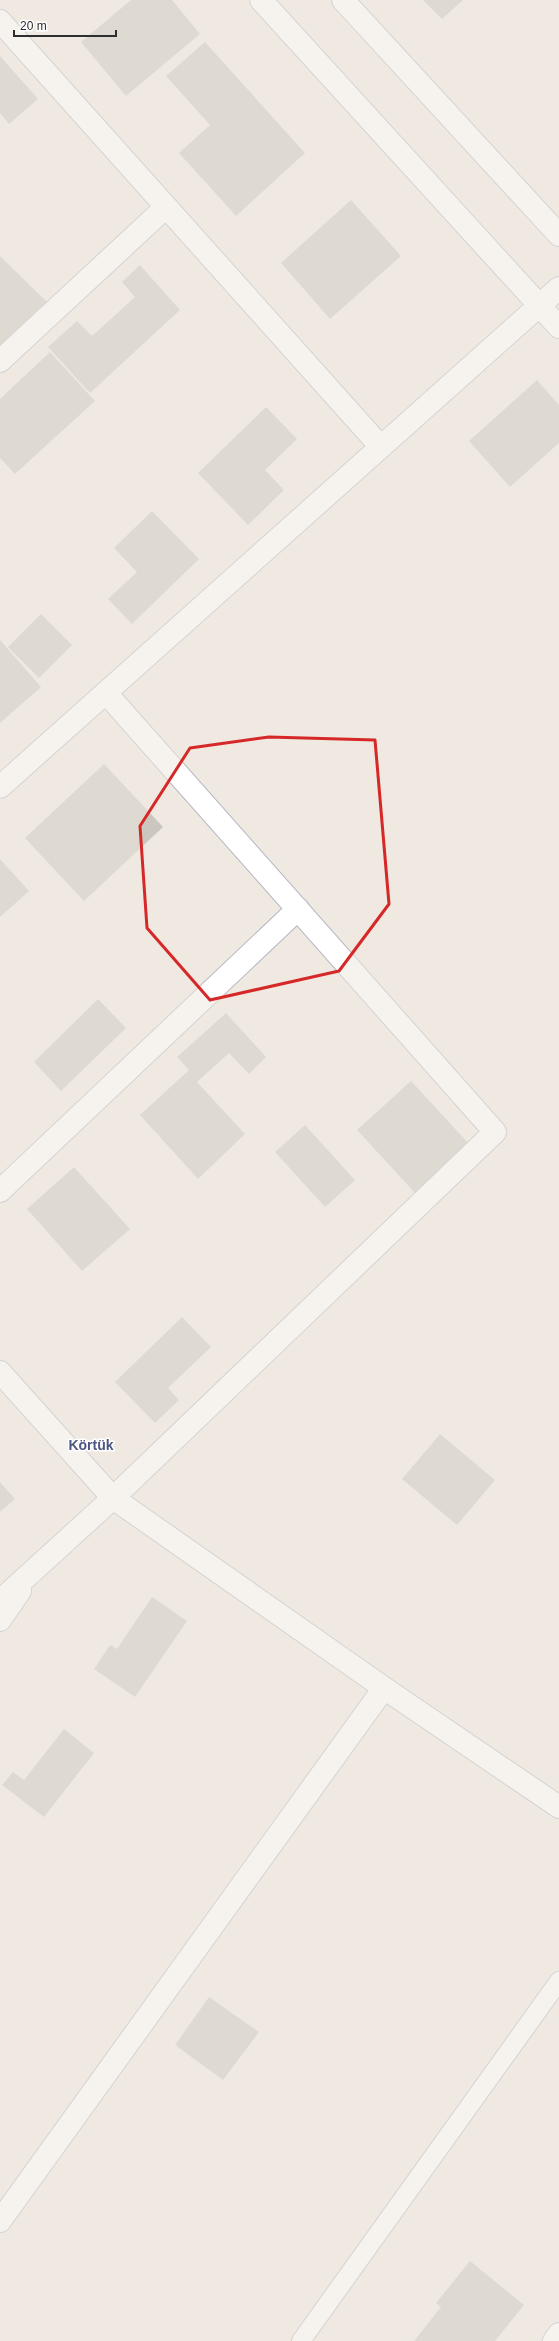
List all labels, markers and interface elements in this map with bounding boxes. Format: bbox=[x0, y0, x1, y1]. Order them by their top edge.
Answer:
scale bar bbox=[14, 12, 116, 38]
text: 20 m bbox=[20, 19, 47, 33]
district label: Körtük bbox=[68, 1437, 114, 1453]

